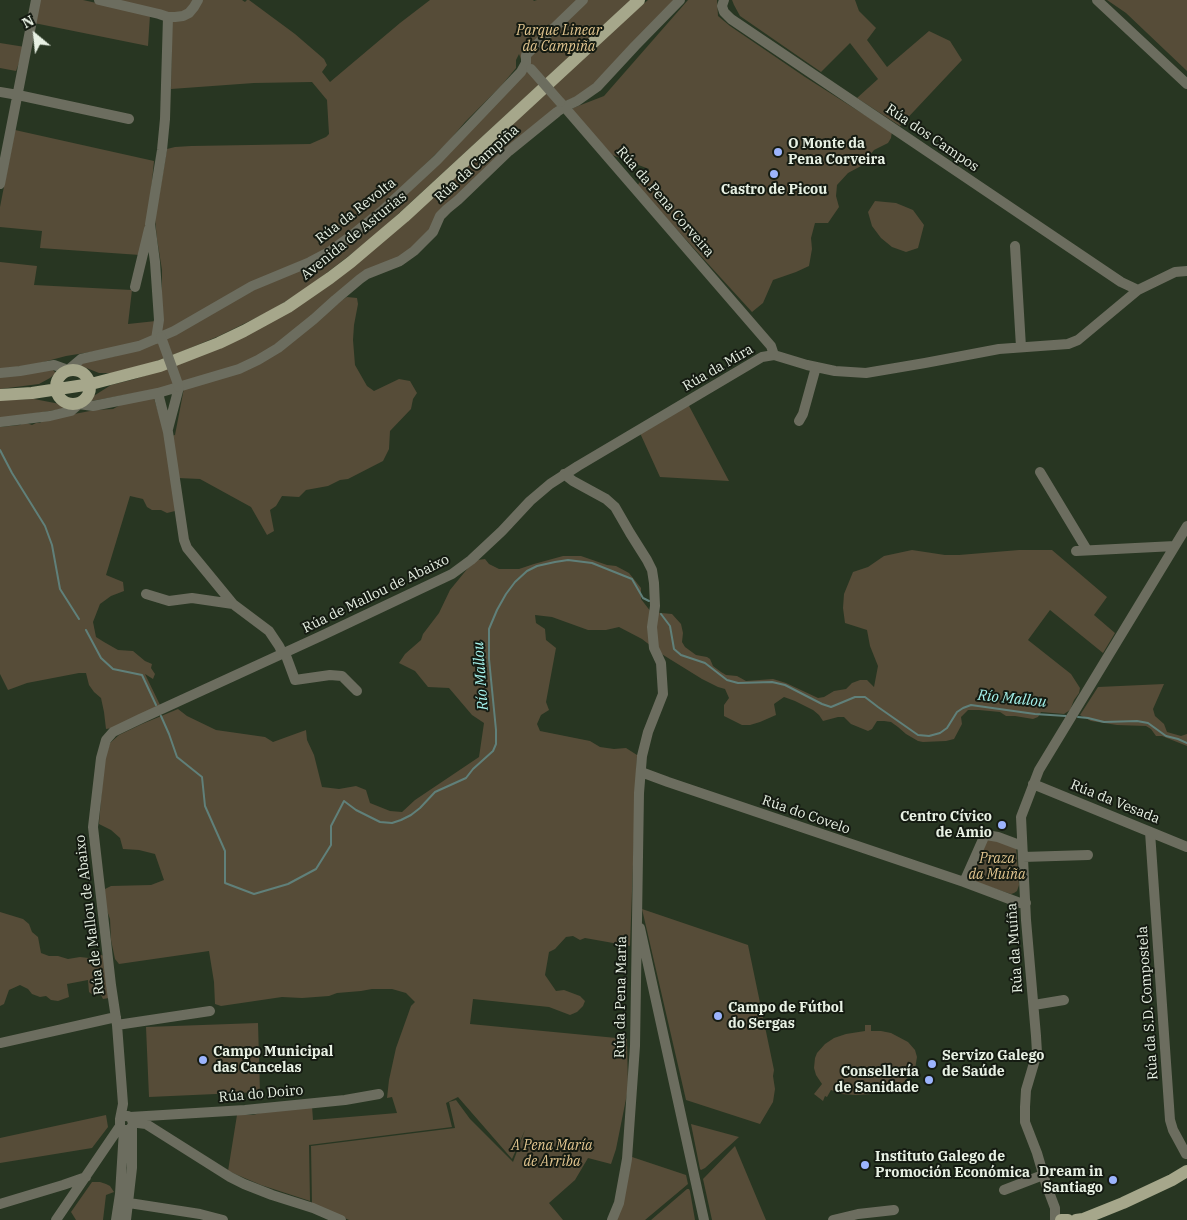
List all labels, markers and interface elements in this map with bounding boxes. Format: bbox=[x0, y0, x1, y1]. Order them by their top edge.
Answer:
north arrow bbox=[10, 10, 60, 60]
text: N bbox=[19, 11, 37, 32]
park label: Parque Linear da Campiña bbox=[516, 23, 602, 56]
street label: Rúa dos Campos bbox=[882, 101, 982, 175]
street label: Rúa da Campiña bbox=[431, 122, 523, 206]
place label: O Monte da Pena Corveira bbox=[788, 136, 885, 168]
street label: Rúa da Pena Corveira bbox=[613, 143, 717, 261]
marker: O Monte da Pena Corveira bbox=[772, 146, 784, 158]
marker: Castro de Picou bbox=[768, 168, 780, 180]
street label: Rúa da Revolta bbox=[313, 175, 399, 247]
place label: Castro de Picou bbox=[721, 182, 827, 198]
street label: Avenida de Asturias bbox=[298, 188, 410, 284]
street label: Rúa da Mira bbox=[680, 341, 756, 395]
street label: Rúa de Mallou de Abaixo bbox=[300, 551, 452, 637]
water label: Río Mallou bbox=[470, 641, 492, 711]
water label: Río Mallou bbox=[977, 686, 1047, 712]
street label: Rúa da Vesada bbox=[1068, 776, 1162, 828]
street label: Rúa do Covelo bbox=[760, 792, 852, 838]
place label: Centro Cívico de Amio bbox=[900, 809, 992, 842]
marker: Centro Cívico de Amio bbox=[996, 819, 1008, 831]
street label: Rúa de Mallou de Abaixo bbox=[72, 834, 108, 996]
park label: Praza da Muíña bbox=[968, 851, 1026, 884]
street label: Rúa da Muíña bbox=[1003, 902, 1027, 994]
street label: Rúa da S.D. Compostela bbox=[1134, 925, 1162, 1081]
street label: Rúa da Pena María bbox=[612, 936, 630, 1058]
place label: Campo de Fútbol do Sergas bbox=[728, 1000, 844, 1032]
marker: Campo de Fútbol do Sergas bbox=[712, 1010, 724, 1022]
place label: Campo Municipal das Cancelas bbox=[213, 1044, 333, 1076]
place label: Servizo Galego de Saúde bbox=[942, 1048, 1045, 1080]
marker: Campo Municipal das Cancelas bbox=[197, 1054, 209, 1066]
marker: Servizo Galego de Saúde bbox=[926, 1058, 938, 1070]
place label: Consellería de Sanidade bbox=[835, 1064, 919, 1096]
marker: Consellería de Sanidade bbox=[923, 1074, 935, 1086]
street label: Rúa do Doiro bbox=[218, 1082, 304, 1106]
park label: A Pena María de Arriba bbox=[511, 1138, 593, 1170]
place label: Instituto Galego de Promoción Económica bbox=[875, 1149, 1030, 1182]
marker: Instituto Galego de Promoción Económica bbox=[859, 1159, 871, 1171]
place label: Dream in Santiago bbox=[1039, 1164, 1103, 1196]
marker: Dream in Santiago bbox=[1107, 1174, 1119, 1186]

